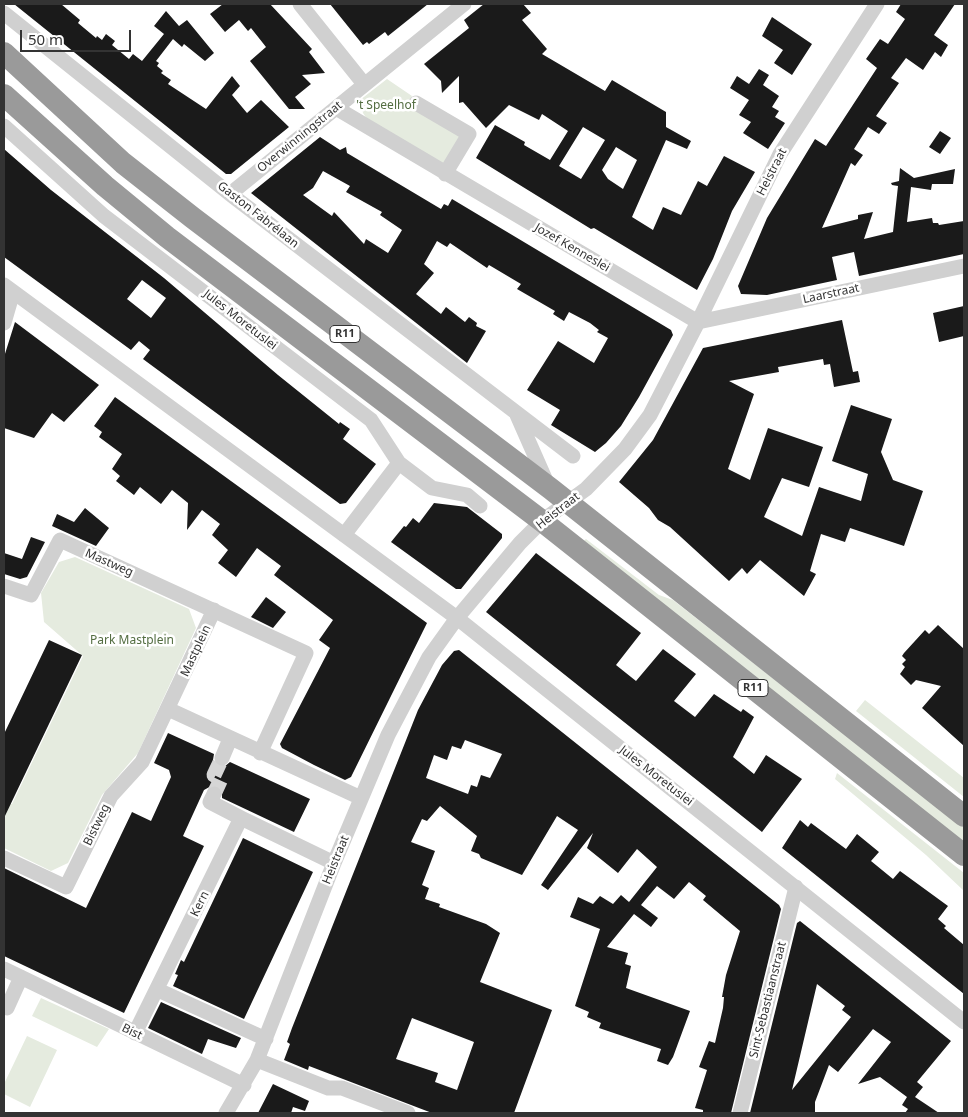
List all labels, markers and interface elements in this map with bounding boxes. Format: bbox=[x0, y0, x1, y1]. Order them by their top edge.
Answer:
scale bar bbox=[22, 20, 134, 52]
text: 50 m bbox=[28, 29, 63, 49]
street label: Overwinningstraat bbox=[255, 98, 345, 176]
park label: 't Speelhof bbox=[356, 99, 416, 113]
street label: Heistraat bbox=[754, 146, 790, 198]
street label: Gaston Fabrélaan bbox=[215, 179, 301, 251]
street label: Jozef Kenneslei bbox=[532, 221, 612, 275]
street label: Laarstraat bbox=[801, 281, 861, 307]
street label: Jules Moretuslei bbox=[200, 287, 280, 353]
road number: R11 bbox=[330, 326, 360, 342]
street label: Heistraat bbox=[533, 490, 583, 532]
street label: Mastweg bbox=[83, 546, 135, 580]
street label: Mastplein bbox=[178, 623, 214, 679]
park label: Park Mastplein bbox=[90, 634, 174, 648]
road number: R11 bbox=[738, 680, 768, 696]
street label: Jules Moretuslei bbox=[616, 743, 696, 809]
street label: Bistweg bbox=[81, 802, 113, 848]
street label: Heistraat bbox=[320, 833, 352, 887]
street label: Kern bbox=[188, 889, 212, 919]
street label: Sint-Sebastiaanstraat bbox=[747, 940, 789, 1060]
street label: Bist bbox=[119, 1021, 145, 1043]

